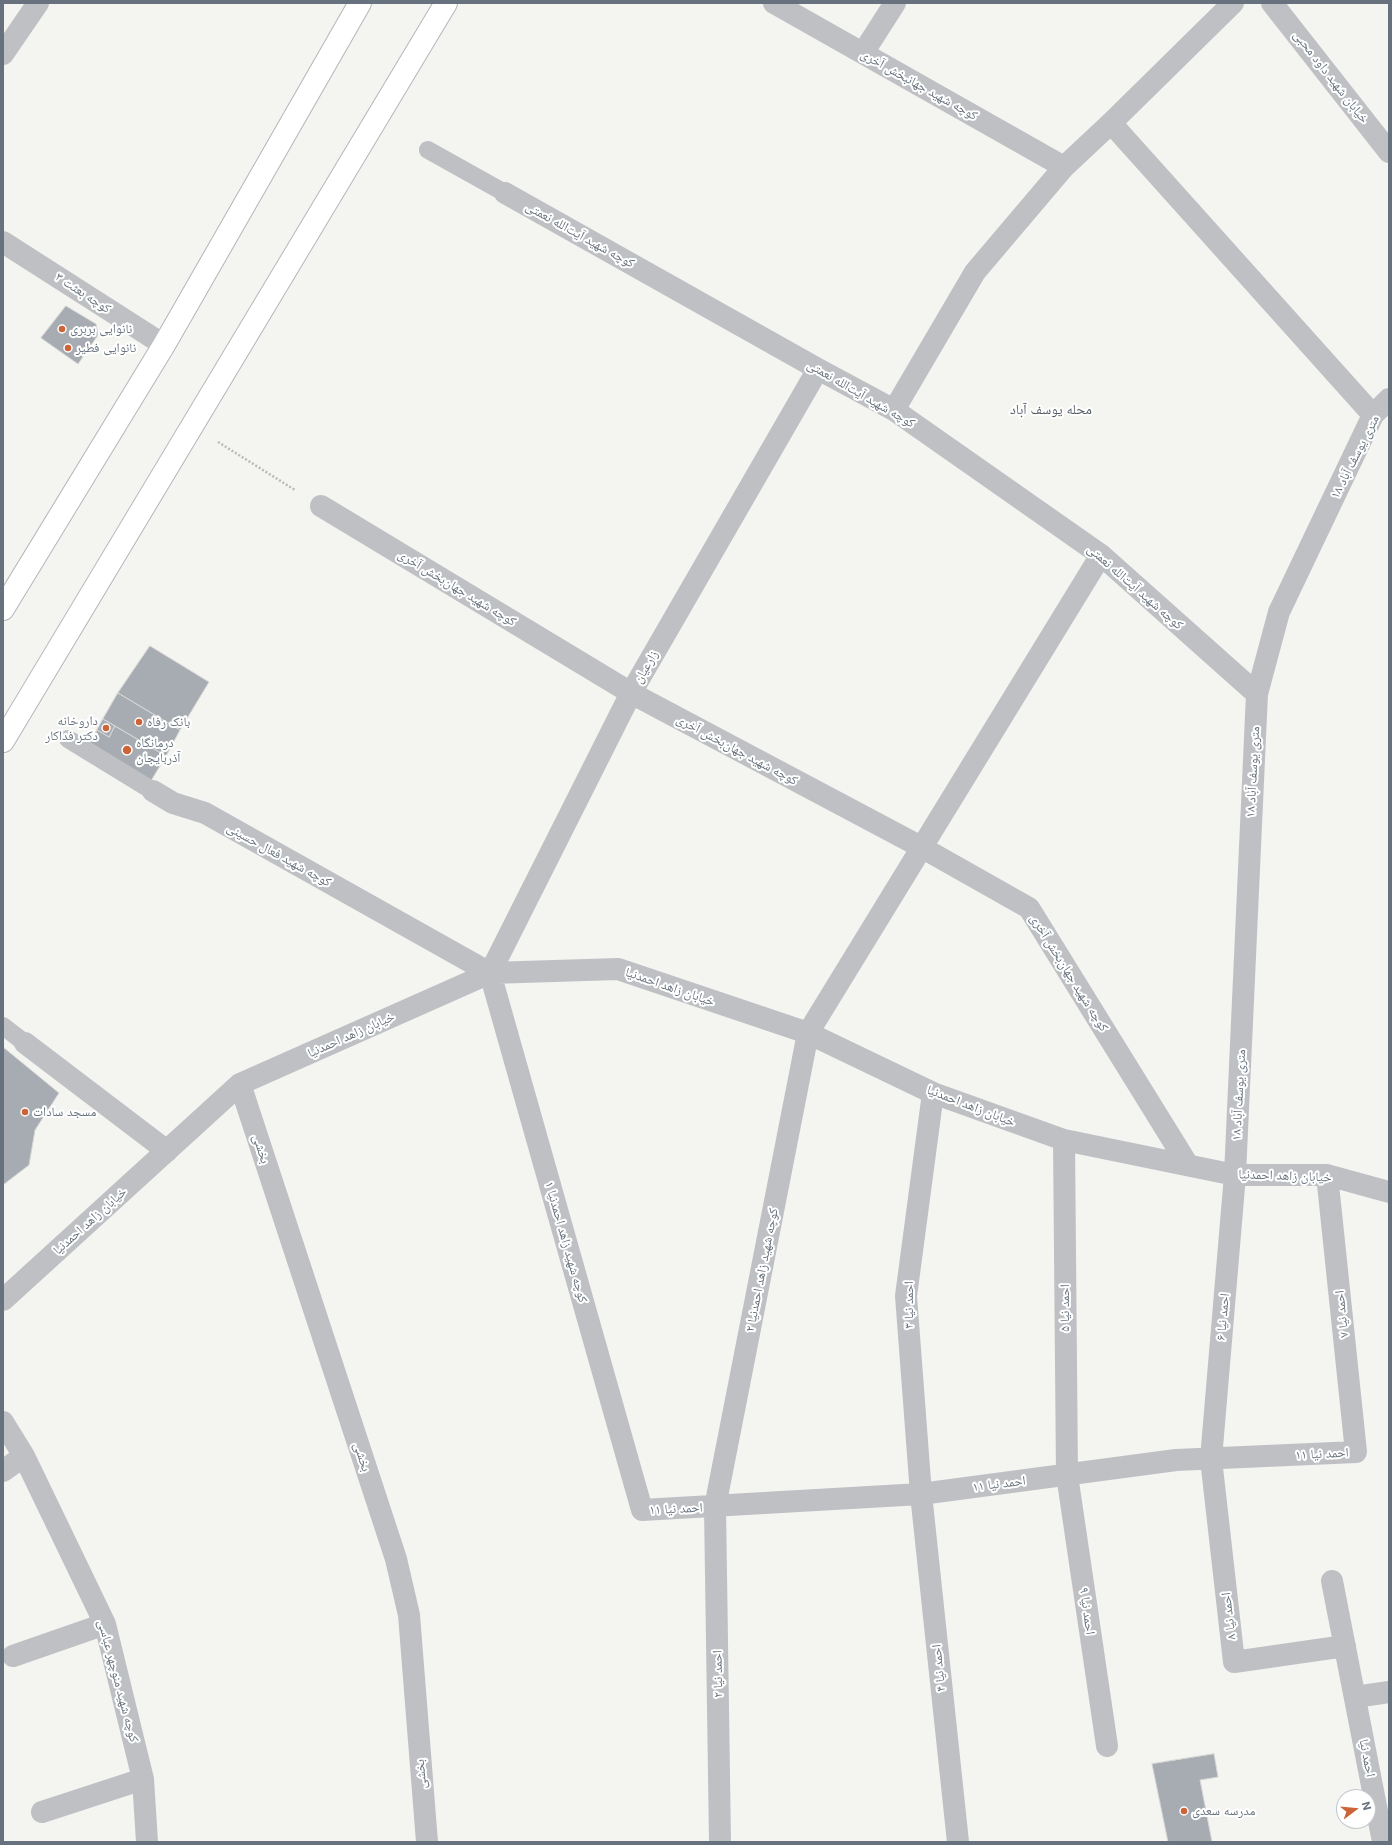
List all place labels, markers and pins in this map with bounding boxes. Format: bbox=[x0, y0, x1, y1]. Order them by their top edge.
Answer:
place label: نانوایی بربری bbox=[70, 321, 132, 337]
marker: نانوایی بربری bbox=[57, 324, 67, 334]
place label: نانوایی فطیر bbox=[76, 340, 136, 356]
marker: نانوایی فطیر bbox=[63, 343, 73, 353]
place label: داروخانه دکتر فداکار bbox=[45, 713, 98, 744]
place label: بانک رفاه bbox=[147, 714, 190, 730]
marker: بانک رفاه bbox=[134, 717, 144, 727]
marker: داروخانه دکتر فداکار bbox=[101, 723, 111, 733]
place label: درمانگاه آذربایجان bbox=[136, 735, 180, 766]
marker: درمانگاه آذربایجان bbox=[121, 744, 133, 756]
place label: مسجد سادات bbox=[33, 1104, 96, 1120]
marker: مسجد سادات bbox=[20, 1107, 30, 1117]
place label: مدرسه سعدی bbox=[1192, 1803, 1255, 1819]
marker: مدرسه سعدی bbox=[1179, 1806, 1189, 1816]

